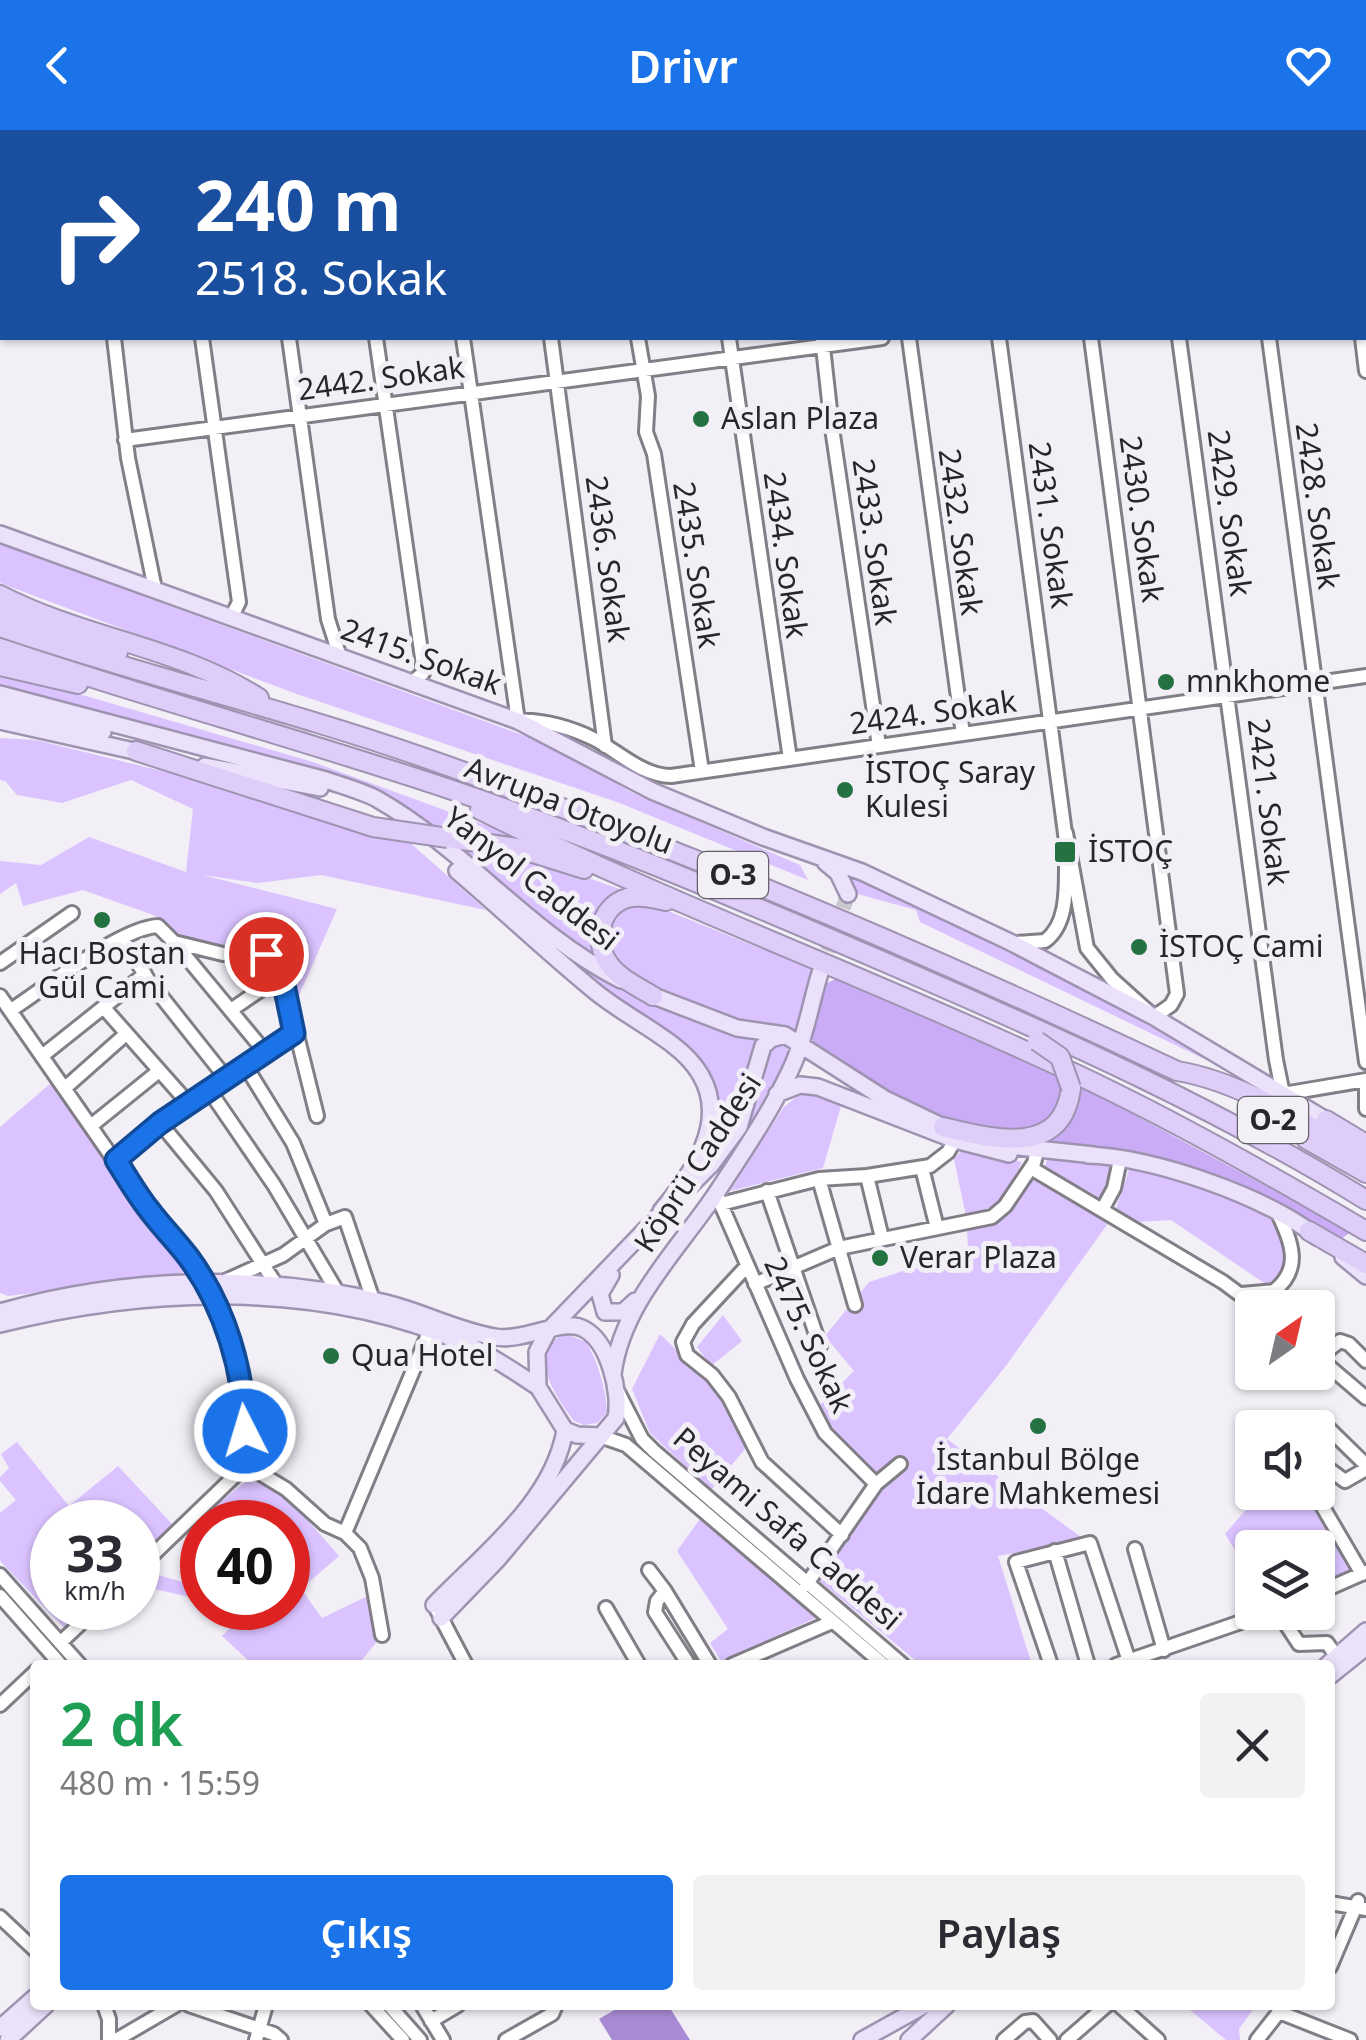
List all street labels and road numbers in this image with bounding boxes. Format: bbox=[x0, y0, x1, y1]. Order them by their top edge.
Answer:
street label: 2442. Sokak bbox=[295, 346, 467, 410]
street label: 2428. Sokak bbox=[1286, 420, 1350, 592]
street label: 2429. Sokak bbox=[1198, 427, 1262, 599]
street label: 2430. Sokak bbox=[1110, 433, 1174, 605]
street label: 2431. Sokak bbox=[1019, 439, 1083, 611]
street label: 2432. Sokak bbox=[929, 446, 993, 618]
street label: 2433. Sokak bbox=[843, 456, 907, 628]
street label: 2434. Sokak bbox=[754, 469, 818, 641]
street label: 2436. Sokak bbox=[576, 473, 640, 645]
street label: 2435. Sokak bbox=[664, 479, 731, 651]
street label: 2415. Sokak bbox=[336, 608, 507, 704]
street label: 2424. Sokak bbox=[847, 680, 1019, 744]
street label: 2421. Sokak bbox=[1239, 716, 1300, 888]
street label: Avrupa Otoyolu bbox=[460, 746, 680, 863]
street label: Yanyol Caddesi bbox=[436, 797, 628, 959]
road number: O-3 bbox=[698, 852, 768, 898]
street label: Köprü Caddesi bbox=[624, 1065, 770, 1260]
road number: O-2 bbox=[1238, 1097, 1308, 1143]
street label: 2475. Sokak bbox=[755, 1250, 863, 1419]
street label: Peyami Safa Caddesi bbox=[665, 1417, 911, 1639]

